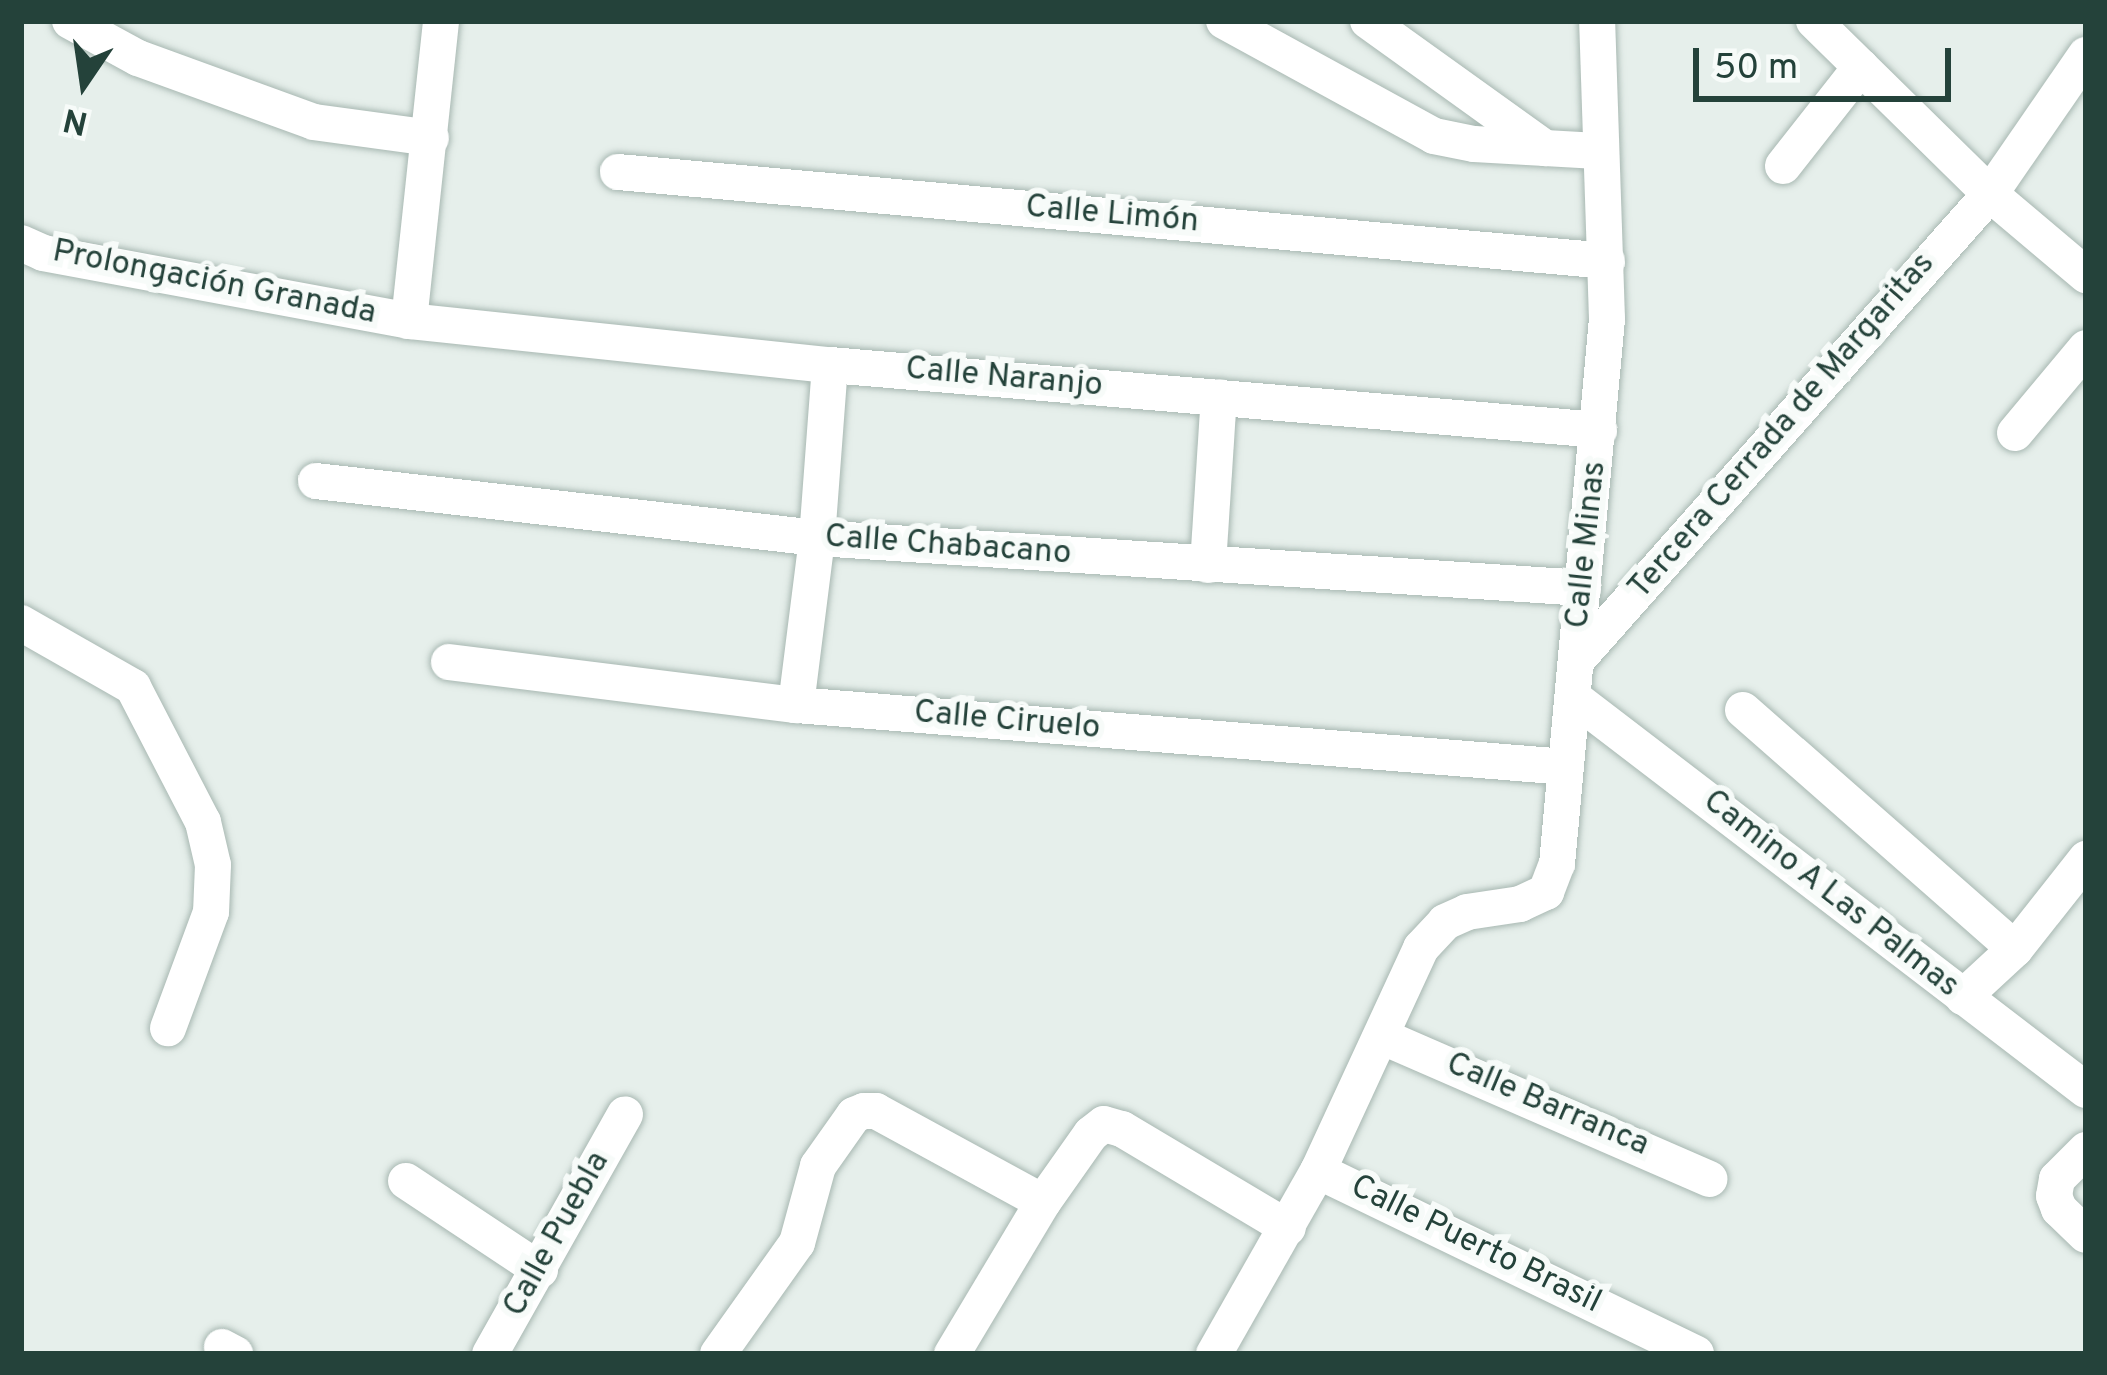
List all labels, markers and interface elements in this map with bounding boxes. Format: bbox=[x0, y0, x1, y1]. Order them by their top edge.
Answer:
north arrow bbox=[24, 24, 144, 144]
scale bar bbox=[1699, 24, 1957, 98]
text: 50 m bbox=[1714, 46, 1798, 92]
text: N bbox=[60, 96, 92, 142]
street label: Calle Limón bbox=[1024, 189, 1200, 243]
street label: Prolongación Granada bbox=[49, 233, 379, 335]
street label: Tercera Cerrada de Margaritas bbox=[1622, 246, 1944, 608]
street label: Calle Naranjo bbox=[904, 351, 1104, 407]
street label: Calle Minas bbox=[1560, 459, 1616, 631]
street label: Calle Chabacano bbox=[823, 519, 1073, 575]
street label: Calle Ciruelo bbox=[912, 694, 1102, 750]
street label: Camino A Las Palmas bbox=[1693, 782, 1967, 1008]
street label: Calle Barranca bbox=[1440, 1045, 1654, 1167]
street label: Calle Puebla bbox=[496, 1146, 620, 1324]
street label: Calle Puerto Brasil bbox=[1343, 1168, 1607, 1324]

